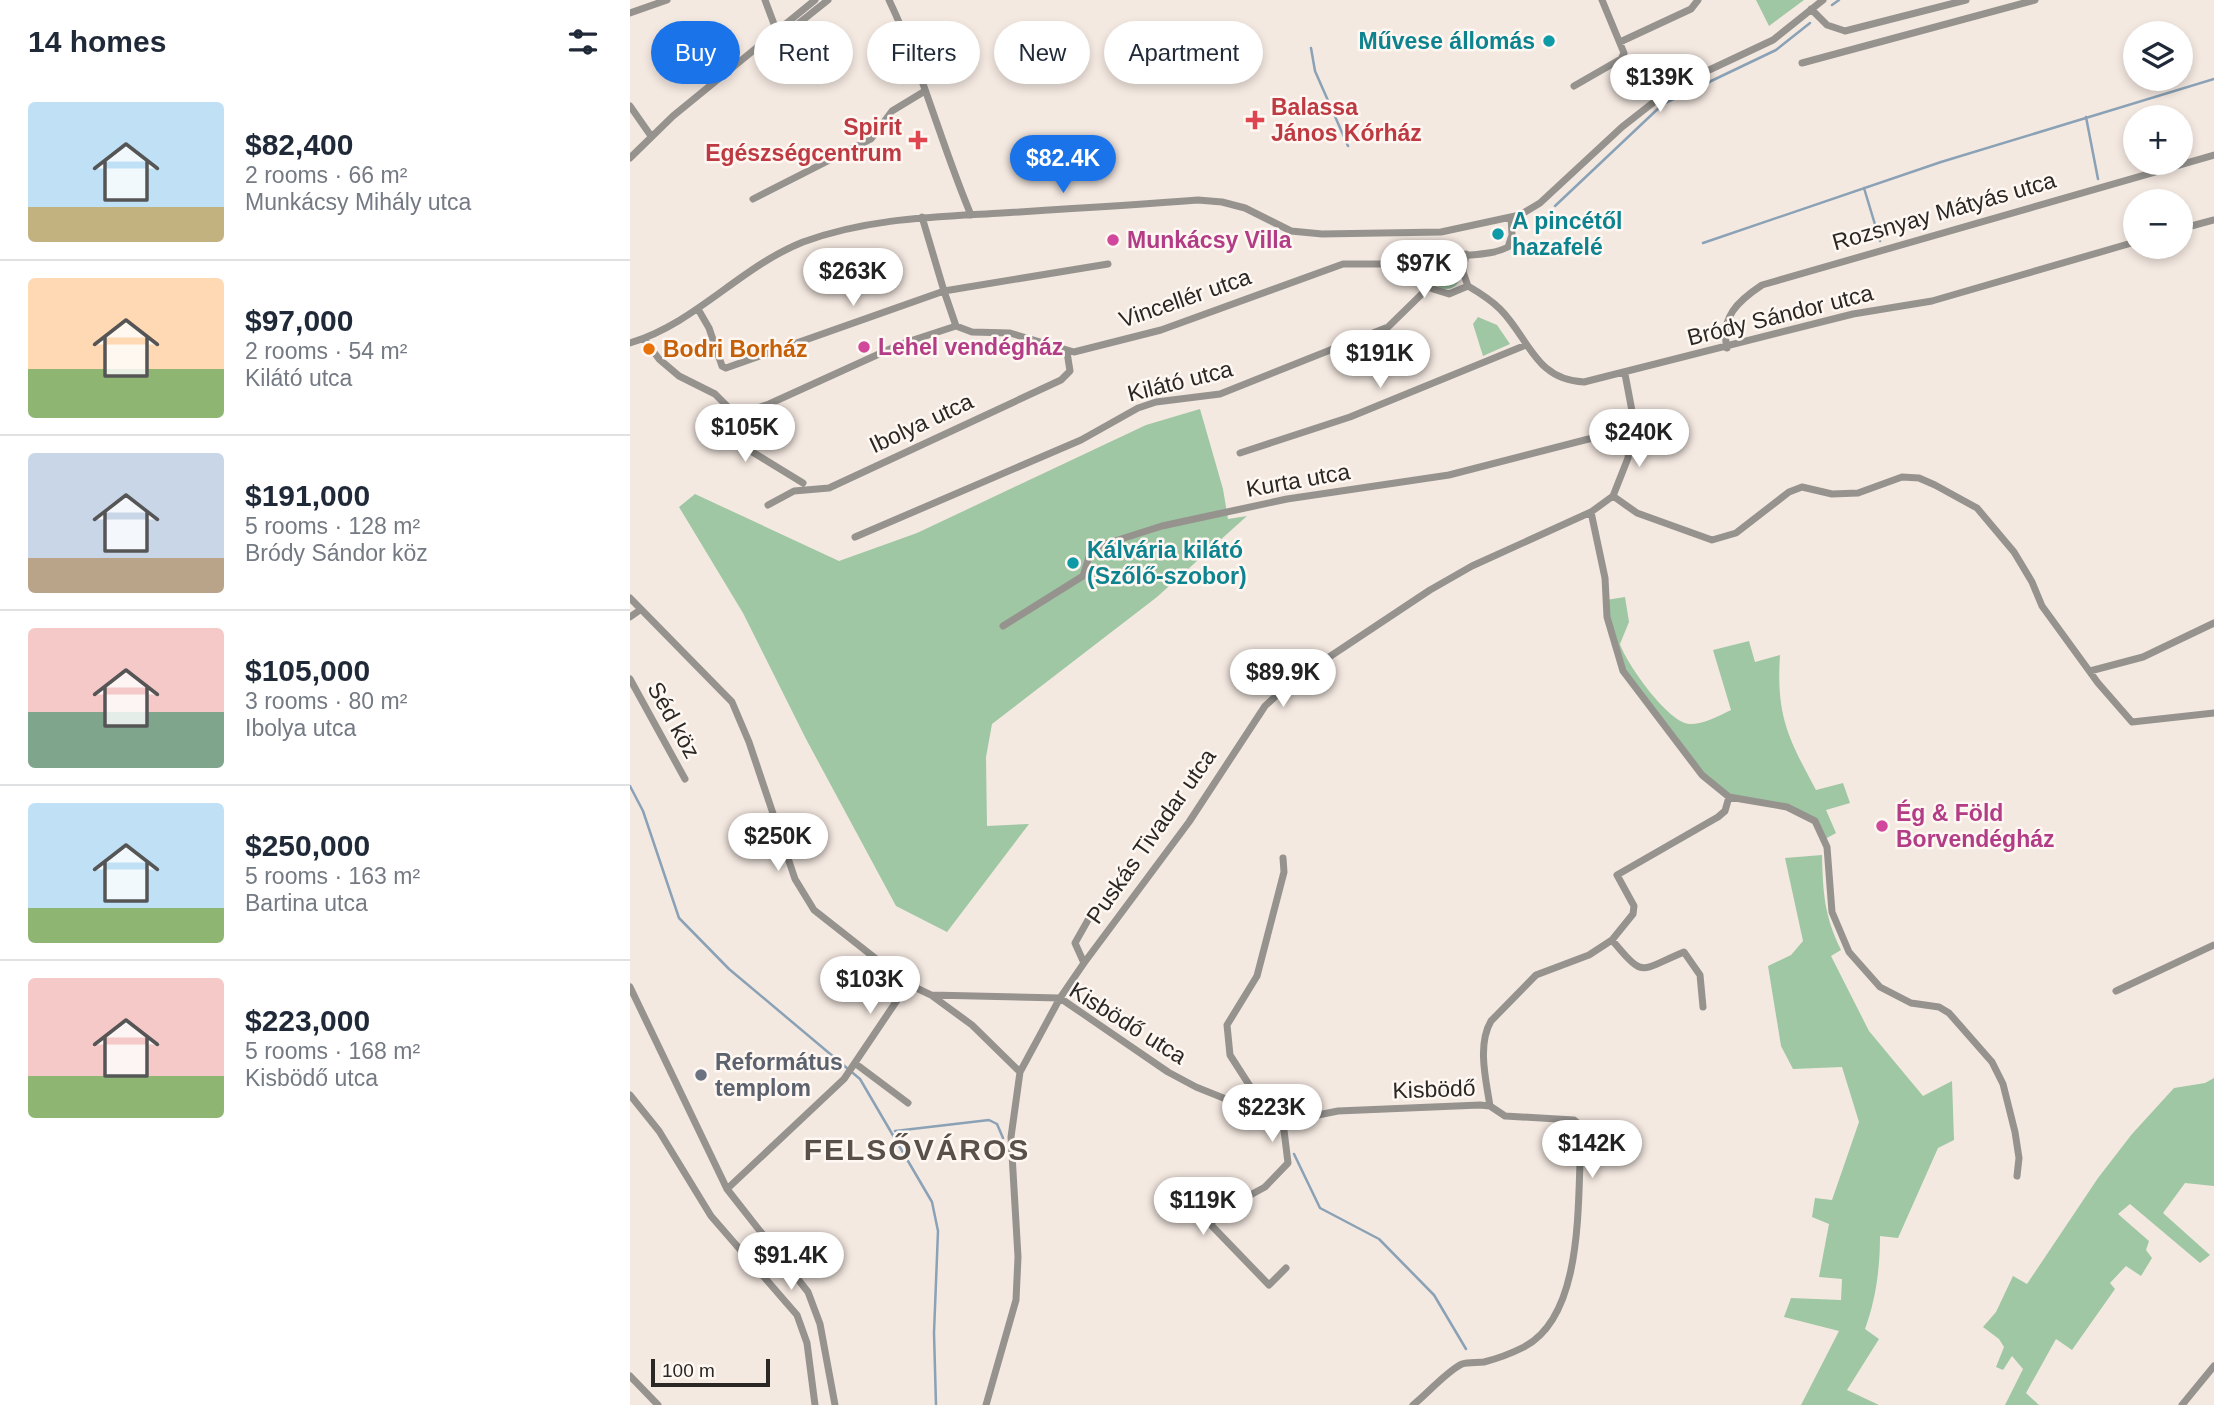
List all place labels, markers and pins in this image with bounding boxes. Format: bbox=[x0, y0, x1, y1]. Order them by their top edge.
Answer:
place label: Művese állomás bbox=[1359, 28, 1535, 54]
marker: Művese állomás bbox=[1541, 33, 1557, 49]
pin: $139K bbox=[1611, 54, 1709, 114]
place label: Balassa János Kórház bbox=[1271, 94, 1422, 146]
marker: Balassa János Kórház bbox=[1245, 110, 1265, 130]
place label: Spirit Egészségcentrum bbox=[705, 114, 902, 166]
marker: Spirit Egészségcentrum bbox=[908, 130, 928, 150]
pin: $82.4K bbox=[1006, 136, 1120, 195]
place label: A pincétől hazafelé bbox=[1512, 208, 1622, 260]
marker: A pincétől hazafelé bbox=[1490, 226, 1506, 242]
place label: Munkácsy Villa bbox=[1127, 227, 1292, 253]
marker: Munkácsy Villa bbox=[1105, 232, 1121, 248]
pin: $97K bbox=[1383, 240, 1465, 300]
pin: $263K bbox=[804, 248, 902, 308]
pin: $191K bbox=[1331, 330, 1429, 390]
place label: Lehel vendégház bbox=[878, 334, 1063, 360]
place label: Bodri Borház bbox=[663, 336, 807, 362]
marker: Lehel vendégház bbox=[856, 339, 872, 355]
marker: Bodri Borház bbox=[641, 341, 657, 357]
pin: $105K bbox=[696, 405, 794, 464]
pin: $240K bbox=[1590, 410, 1688, 469]
place label: Kálvária kilátó (Szőlő-szobor) bbox=[1087, 537, 1247, 589]
marker: Kálvária kilátó (Szőlő-szobor) bbox=[1065, 555, 1081, 571]
pin: $89.9K bbox=[1226, 650, 1340, 709]
place label: Ég & Föld Borvendégház bbox=[1896, 799, 2054, 852]
pin: $250K bbox=[729, 814, 827, 873]
marker: Ég & Föld Borvendégház bbox=[1874, 818, 1890, 834]
pin: $103K bbox=[821, 956, 919, 1016]
place label: Református templom bbox=[715, 1049, 843, 1101]
marker: Református templom bbox=[693, 1067, 709, 1083]
pin: $223K bbox=[1223, 1084, 1321, 1144]
pin: $142K bbox=[1543, 1120, 1641, 1180]
pin: $119K bbox=[1154, 1178, 1252, 1237]
pin: $91.4K bbox=[734, 1232, 848, 1292]

